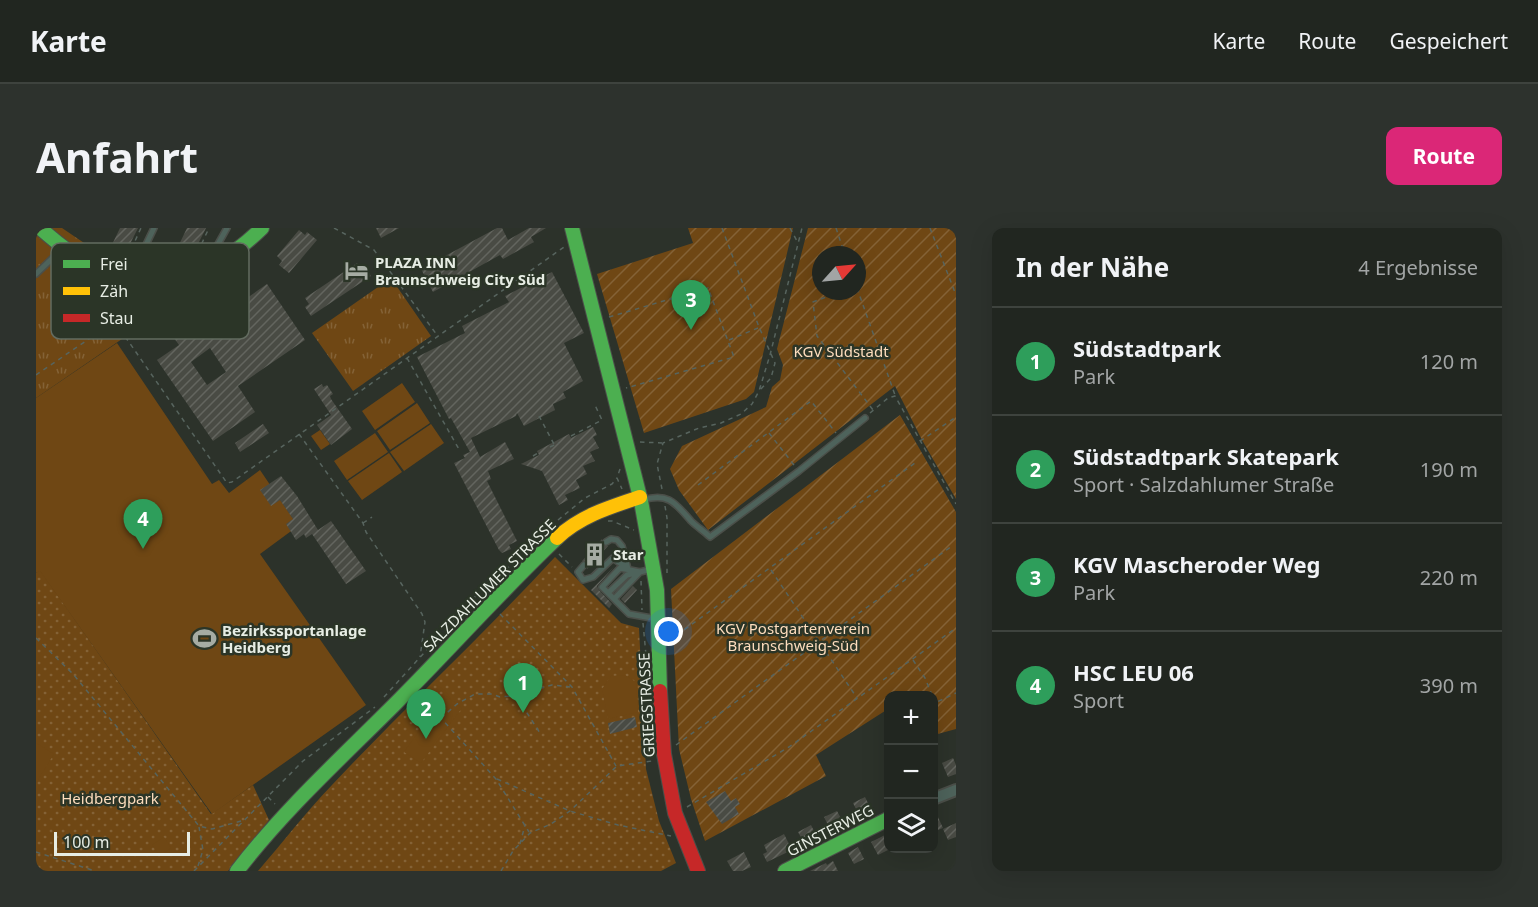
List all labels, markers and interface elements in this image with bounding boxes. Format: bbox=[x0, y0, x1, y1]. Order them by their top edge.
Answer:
text: Karte bbox=[30, 22, 107, 60]
text: Karte bbox=[1212, 27, 1265, 55]
text: Route bbox=[1298, 27, 1356, 55]
text: Gespeichert bbox=[1389, 27, 1508, 55]
button: Route bbox=[1386, 127, 1502, 185]
text: Anfahrt bbox=[36, 128, 198, 185]
legend bbox=[51, 243, 249, 339]
north arrow bbox=[812, 246, 866, 300]
text: In der Nähe bbox=[1016, 249, 1169, 285]
place label: PLAZA INN Braunschweig City Süd bbox=[375, 252, 545, 289]
text: Frei bbox=[100, 253, 128, 275]
text: 4 Ergebnisse bbox=[1358, 254, 1478, 281]
hotel icon: PLAZA INN Braunschweig City Süd bbox=[344, 258, 370, 284]
text: Zäh bbox=[100, 280, 128, 302]
pin: 3 bbox=[672, 280, 710, 330]
text: Stau bbox=[100, 307, 133, 329]
text: Südstadtpark bbox=[1073, 333, 1221, 363]
park label: KGV Südstadt bbox=[793, 341, 889, 361]
text: 1 bbox=[1030, 348, 1041, 375]
text: 120 m bbox=[1420, 348, 1478, 375]
text: Park bbox=[1073, 363, 1115, 390]
text: Südstadtpark Skatepark bbox=[1073, 441, 1339, 471]
text: 2 bbox=[1030, 456, 1041, 483]
text: 190 m bbox=[1420, 456, 1478, 483]
text: Sport · Salzdahlumer Straße bbox=[1073, 471, 1334, 498]
pin: 4 bbox=[124, 500, 162, 549]
street label: SALZDAHLUMER STRASSE bbox=[418, 514, 560, 656]
building icon: Star bbox=[582, 541, 608, 567]
place label: Star bbox=[613, 544, 644, 564]
text: KGV Mascheroder Weg bbox=[1073, 549, 1320, 579]
text: 3 bbox=[1030, 564, 1041, 591]
text: 220 m bbox=[1420, 564, 1478, 591]
text: Park bbox=[1073, 579, 1115, 606]
your location bbox=[654, 617, 683, 646]
park label: KGV Postgartenverein Braunschweig-Süd bbox=[716, 618, 870, 655]
place label: Bezirkssportanlage Heidberg bbox=[222, 620, 366, 657]
sports icon: Bezirkssportanlage Heidberg bbox=[191, 626, 217, 652]
street label: GRIEGSTRASSE bbox=[633, 652, 659, 758]
text: HSC LEU 06 bbox=[1073, 657, 1194, 687]
pin: 1 bbox=[504, 664, 542, 713]
text: 4 bbox=[1030, 672, 1041, 699]
text: 390 m bbox=[1420, 672, 1478, 699]
text: Sport bbox=[1073, 687, 1124, 714]
pin: 2 bbox=[406, 690, 446, 739]
map controls bbox=[884, 691, 938, 853]
button: + bbox=[884, 691, 938, 745]
button: − bbox=[884, 745, 938, 799]
park label: Heidbergpark bbox=[61, 788, 159, 808]
button: layers bbox=[884, 799, 938, 853]
street label: GINSTERWEG bbox=[783, 800, 877, 860]
scale bar bbox=[54, 829, 190, 856]
text: 100 m bbox=[63, 831, 110, 853]

